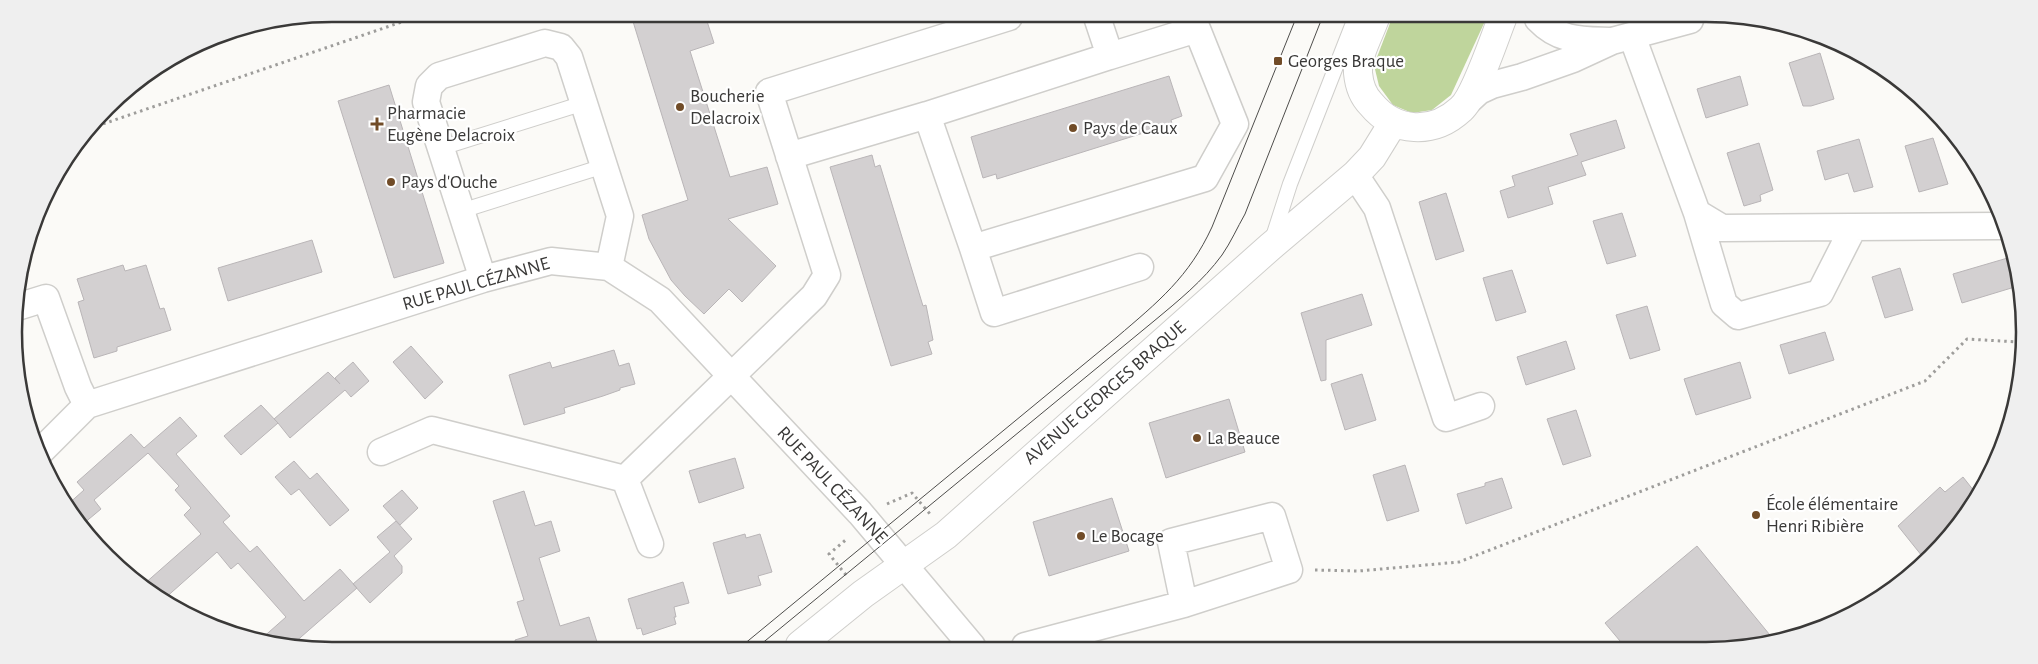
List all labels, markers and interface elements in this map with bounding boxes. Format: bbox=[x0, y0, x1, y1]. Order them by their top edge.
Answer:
place label: Georges Braque bbox=[1288, 52, 1404, 71]
marker: Georges Braque bbox=[1272, 55, 1284, 67]
place label: Boucherie Delacroix bbox=[690, 87, 764, 128]
marker: Boucherie Delacroix bbox=[674, 101, 686, 113]
place label: Pharmacie Eugène Delacroix bbox=[387, 104, 515, 145]
marker: Pharmacie Eugène Delacroix bbox=[371, 118, 383, 130]
place label: Pays de Caux bbox=[1083, 119, 1178, 138]
marker: Pays de Caux bbox=[1067, 122, 1079, 134]
place label: Pays d'Ouche bbox=[401, 173, 498, 192]
marker: Pays d'Ouche bbox=[385, 176, 397, 188]
street label: RUE PAUL CÉZANNE bbox=[400, 252, 552, 314]
street label: AVENUE GEORGES BRAQUE bbox=[1020, 318, 1190, 468]
street label: RUE PAUL CÉZANNE bbox=[773, 422, 892, 547]
place label: La Beauce bbox=[1207, 429, 1280, 448]
marker: La Beauce bbox=[1191, 432, 1203, 444]
place label: École élémentaire Henri Ribière bbox=[1766, 493, 1898, 536]
marker: École élémentaire Henri Ribière bbox=[1750, 509, 1762, 521]
place label: Le Bocage bbox=[1091, 527, 1164, 546]
marker: Le Bocage bbox=[1075, 530, 1087, 542]

